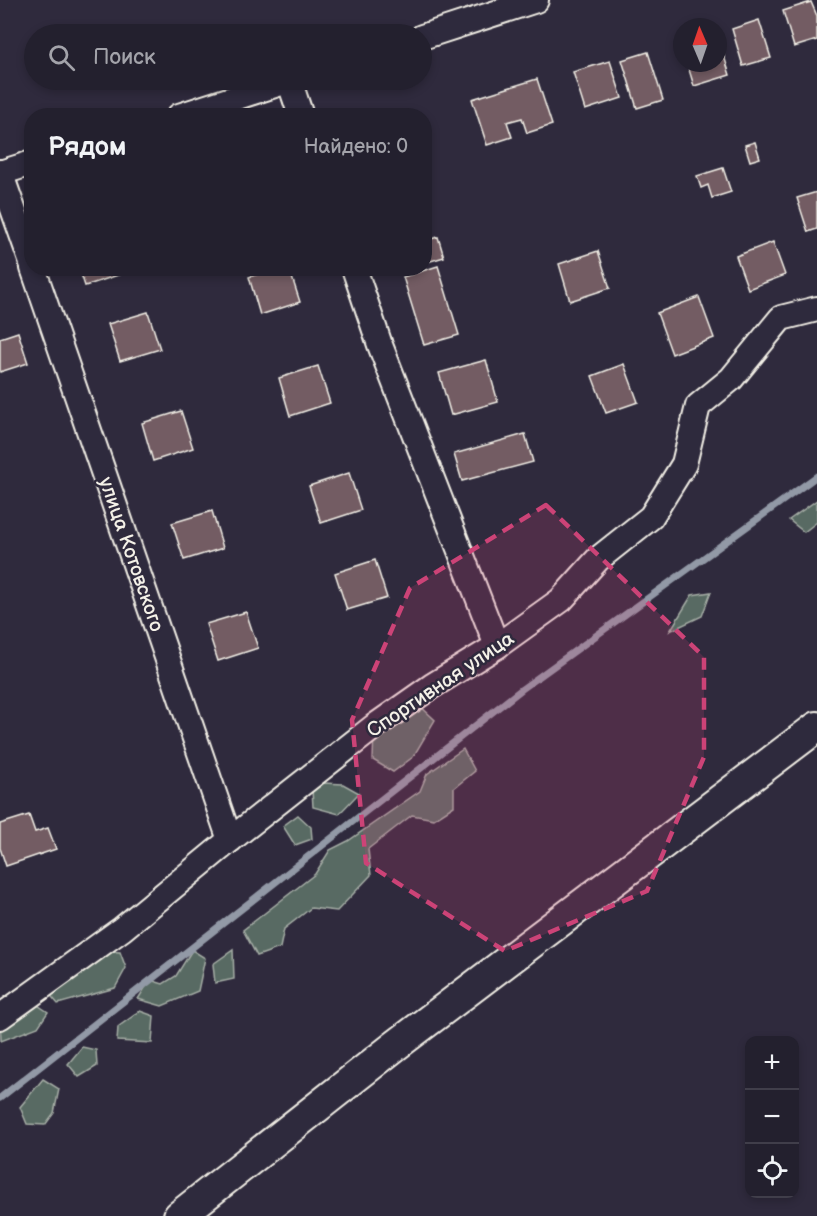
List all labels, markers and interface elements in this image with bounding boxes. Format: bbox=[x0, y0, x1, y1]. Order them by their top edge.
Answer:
north arrow bbox=[673, 18, 727, 72]
search box bbox=[24, 24, 432, 90]
icon: search bbox=[45, 41, 78, 74]
text: Поиск bbox=[93, 44, 156, 71]
text: Рядом bbox=[48, 132, 126, 163]
text: Найдено: 0 bbox=[304, 135, 408, 159]
street label: улица Котовского bbox=[93, 474, 169, 635]
street label: Спортивная улица bbox=[362, 627, 519, 743]
map controls bbox=[745, 1036, 799, 1198]
button: + bbox=[745, 1036, 799, 1090]
button: − bbox=[745, 1090, 799, 1144]
button: locate bbox=[745, 1144, 799, 1198]

